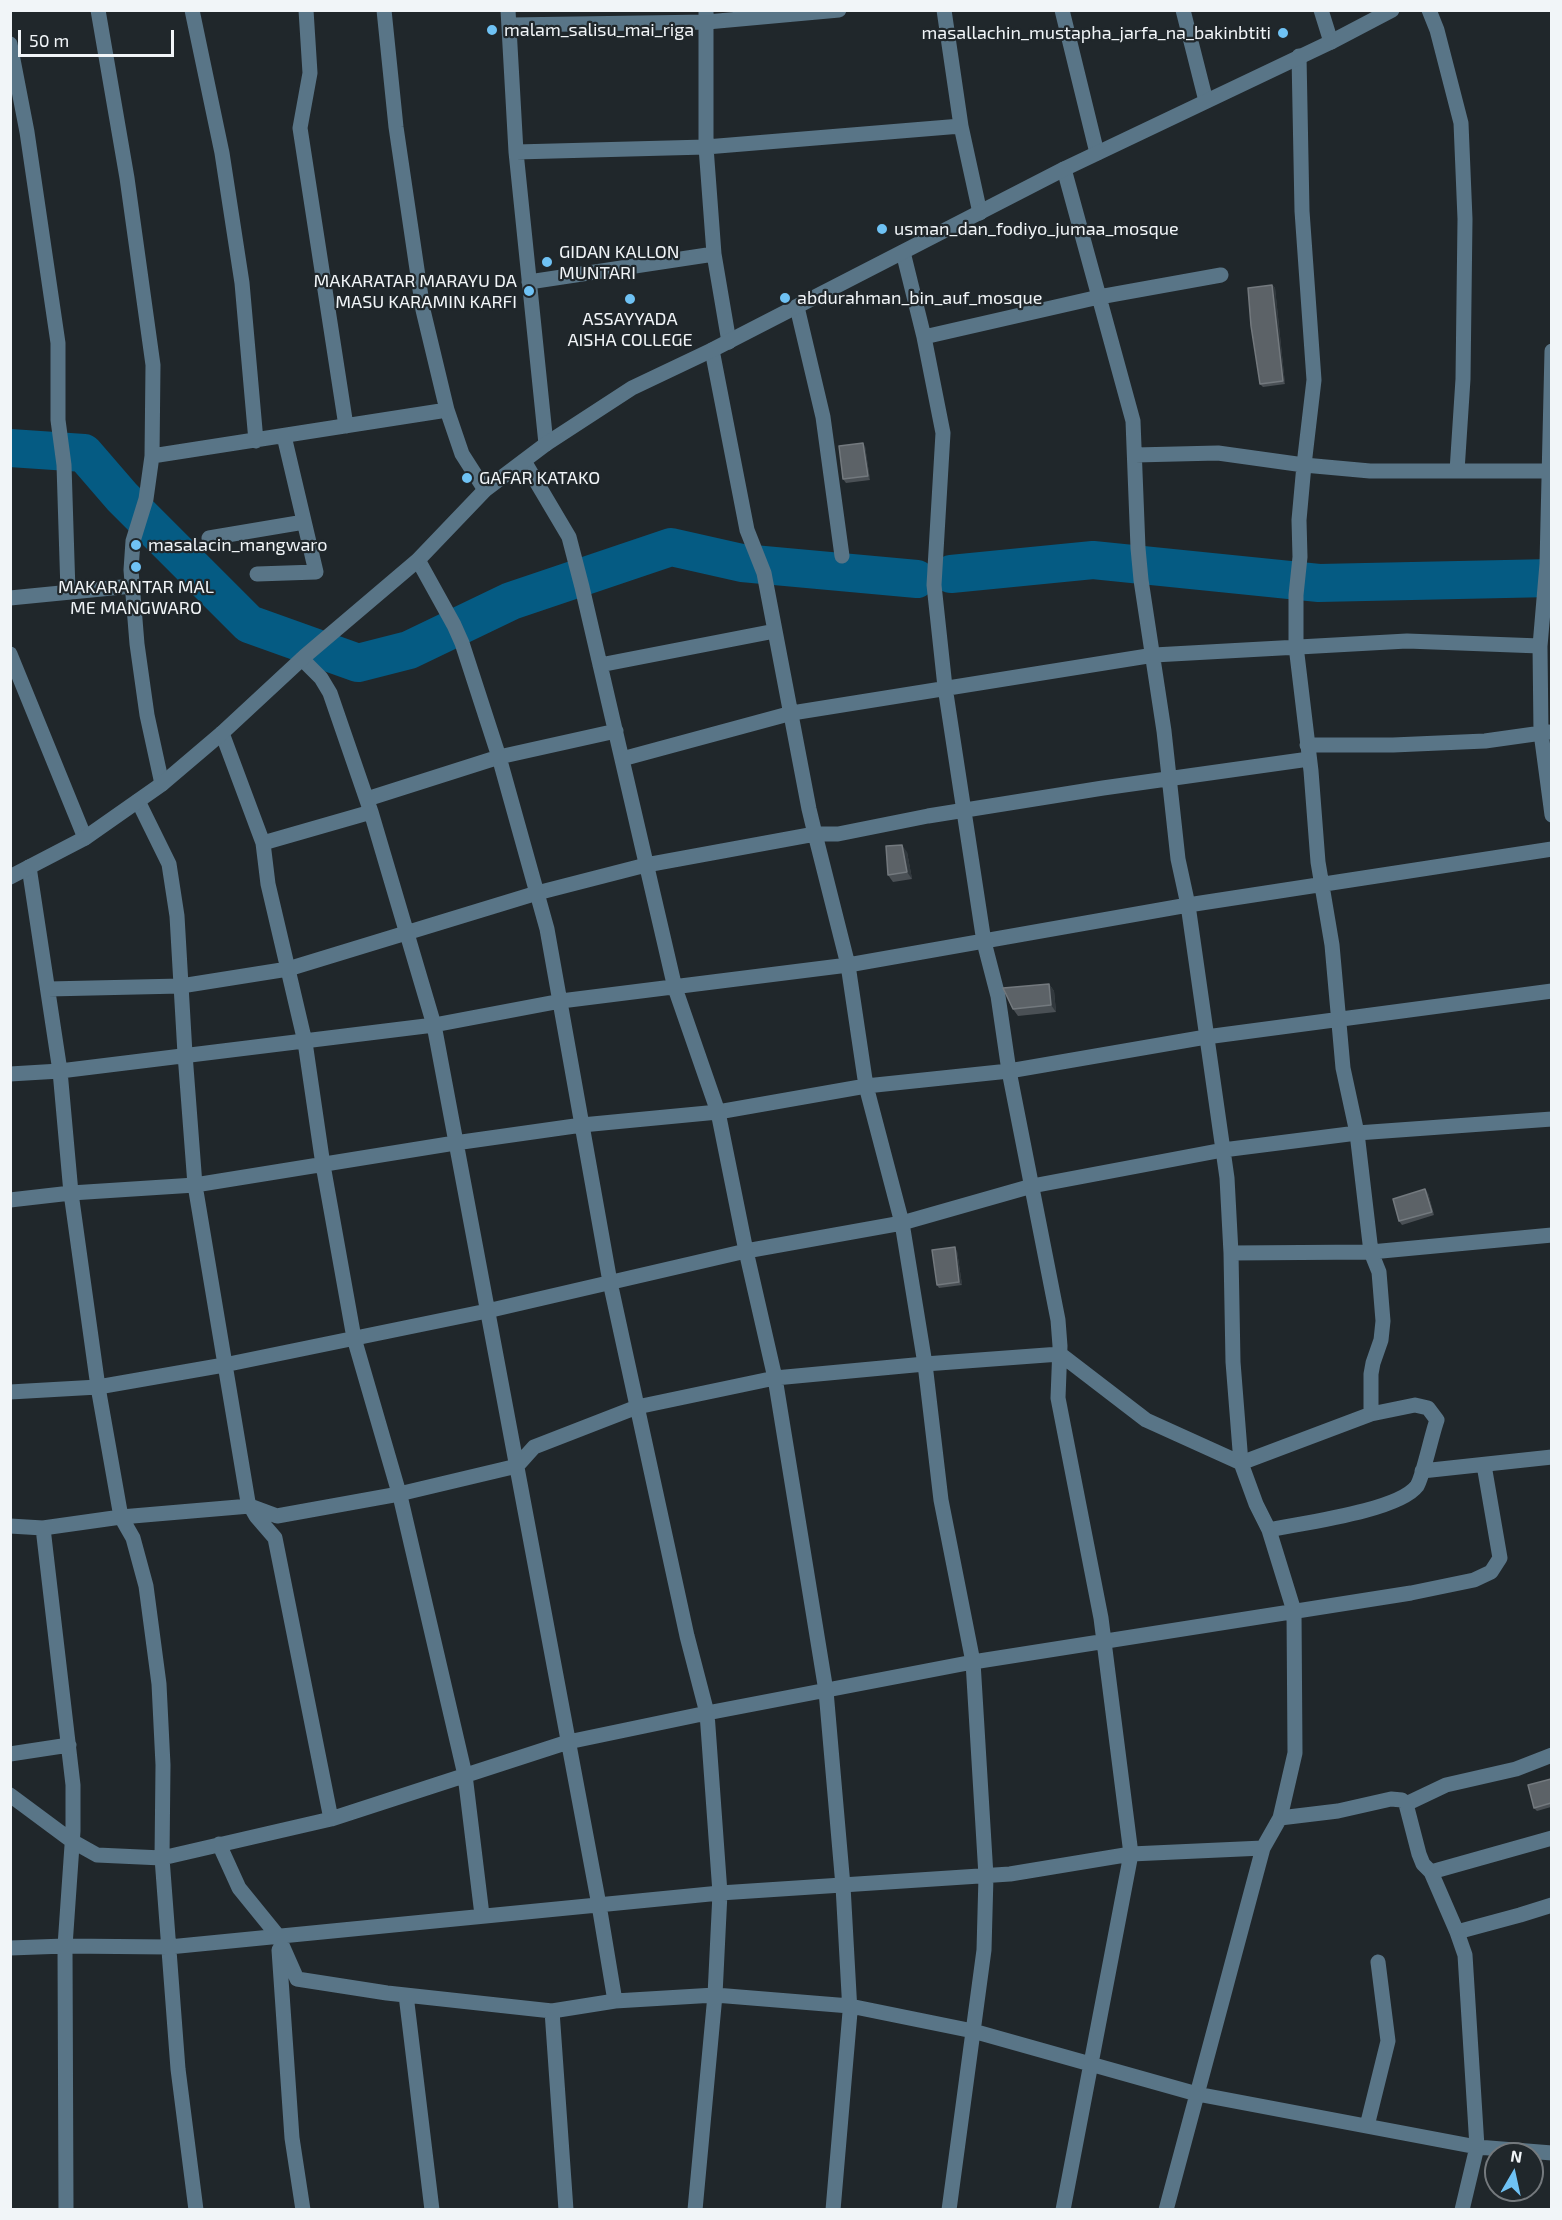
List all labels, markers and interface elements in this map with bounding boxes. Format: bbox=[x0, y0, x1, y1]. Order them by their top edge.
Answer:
scale bar bbox=[21, 18, 177, 56]
place label: malam_salisu_mai_riga bbox=[504, 19, 694, 41]
place label: masallachin_mustapha_jarfa_na_bakinbtiti bbox=[922, 22, 1271, 44]
marker: malam_salisu_mai_riga bbox=[485, 23, 499, 37]
marker: masallachin_mustapha_jarfa_na_bakinbtiti bbox=[1276, 26, 1290, 40]
text: 50 m bbox=[29, 29, 69, 51]
place label: usman_dan_fodiyo_jumaa_mosque bbox=[894, 218, 1179, 240]
marker: usman_dan_fodiyo_jumaa_mosque bbox=[875, 222, 889, 236]
place label: GIDAN KALLON MUNTARI bbox=[559, 241, 680, 284]
marker: GIDAN KALLON MUNTARI bbox=[540, 255, 554, 269]
place label: MAKARATAR MARAYU DA MASU KARAMIN KARFI bbox=[314, 270, 517, 312]
marker: MAKARATAR MARAYU DA MASU KARAMIN KARFI bbox=[522, 284, 536, 298]
place label: abdurahman_bin_auf_mosque bbox=[797, 287, 1043, 309]
marker: abdurahman_bin_auf_mosque bbox=[778, 291, 792, 305]
marker: ASSAYYADA AISHA COLLEGE bbox=[623, 292, 637, 306]
place label: ASSAYYADA AISHA COLLEGE bbox=[567, 308, 693, 350]
place label: GAFAR KATAKO bbox=[479, 467, 600, 489]
marker: GAFAR KATAKO bbox=[460, 471, 474, 485]
place label: masalacin_mangwaro bbox=[148, 534, 328, 556]
marker: masalacin_mangwaro bbox=[129, 538, 143, 552]
marker: MAKARANTAR MAL ME MANGWARO bbox=[129, 560, 143, 574]
place label: MAKARANTAR MAL ME MANGWARO bbox=[58, 576, 214, 618]
north arrow bbox=[1484, 2142, 1544, 2202]
text: N bbox=[1509, 2145, 1524, 2166]

